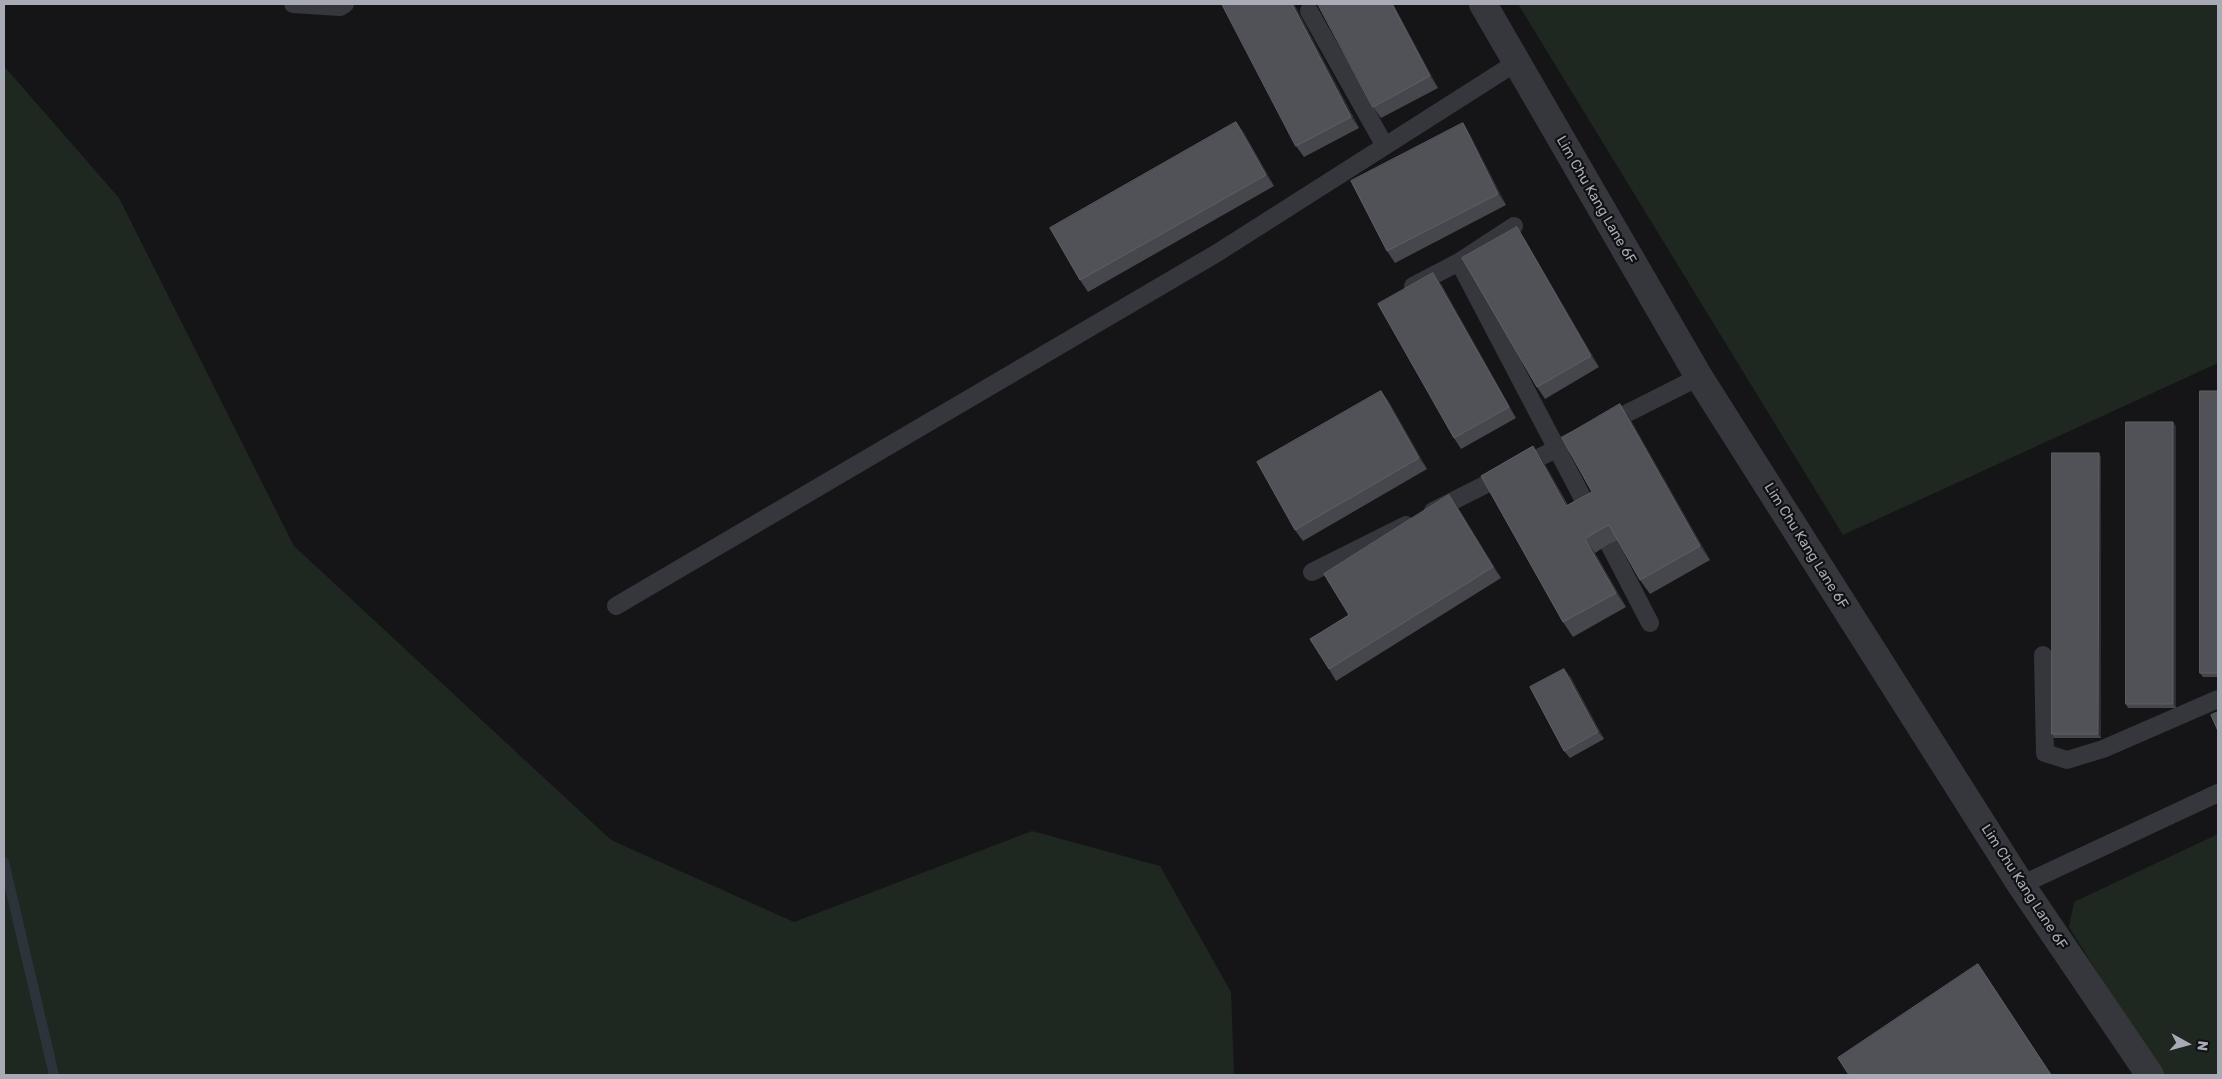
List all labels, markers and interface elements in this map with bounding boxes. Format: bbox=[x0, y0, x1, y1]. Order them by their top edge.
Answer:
street label: Lim Chu Kang Lane 6F bbox=[1552, 133, 1640, 267]
street label: Lim Chu Kang Lane 6F bbox=[1760, 480, 1852, 612]
street label: Lim Chu Kang Lane 6F bbox=[1977, 822, 2071, 952]
north arrow bbox=[2162, 1019, 2212, 1069]
text: N bbox=[2193, 1040, 2211, 1052]

